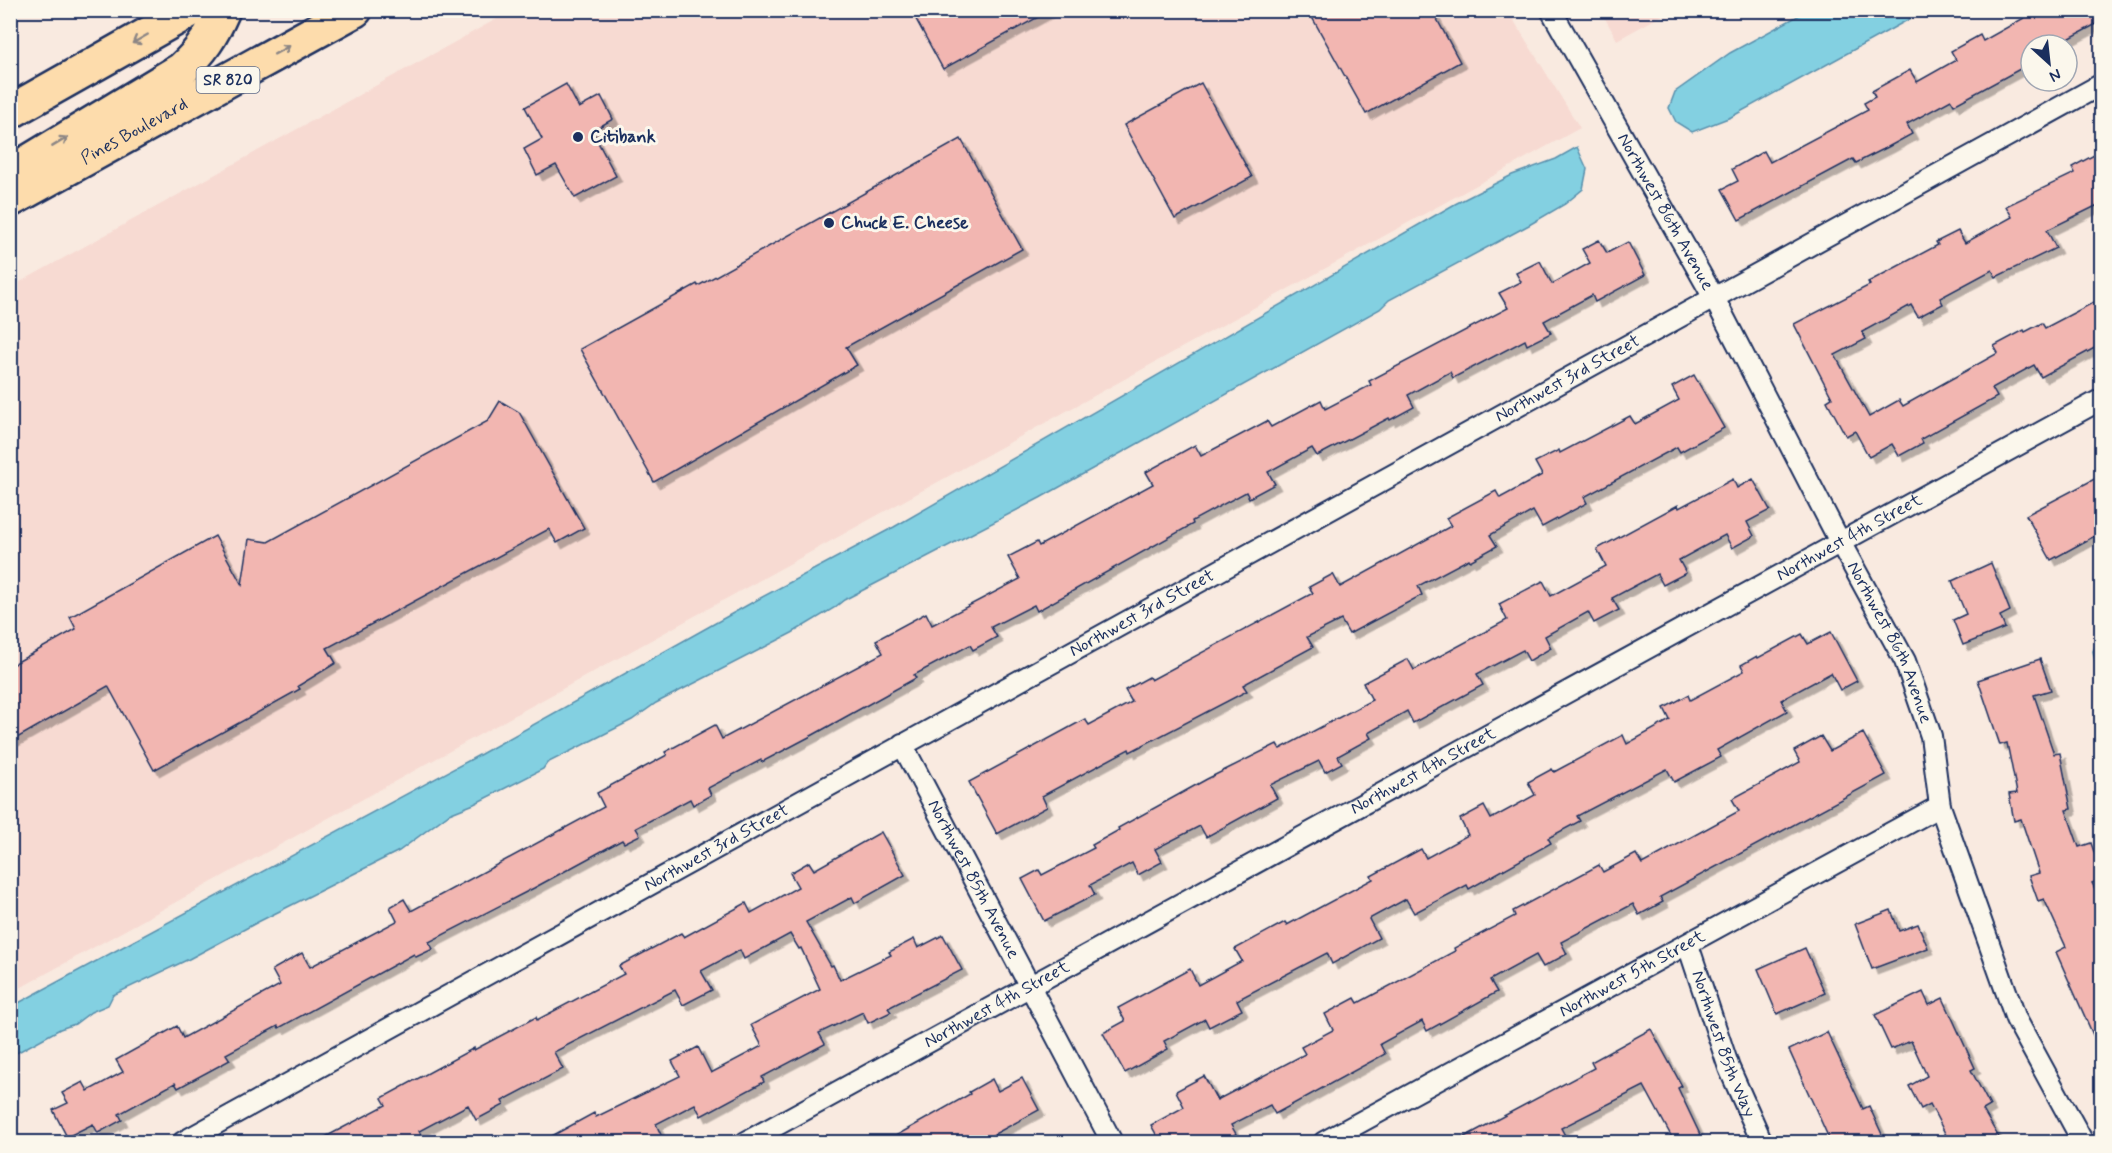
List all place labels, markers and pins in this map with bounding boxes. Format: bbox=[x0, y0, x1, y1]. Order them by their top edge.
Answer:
place label: Citibank bbox=[590, 125, 656, 149]
marker: Citibank bbox=[571, 130, 585, 144]
place label: Chuck E. Cheese bbox=[841, 211, 969, 235]
marker: Chuck E. Cheese bbox=[822, 216, 836, 230]

